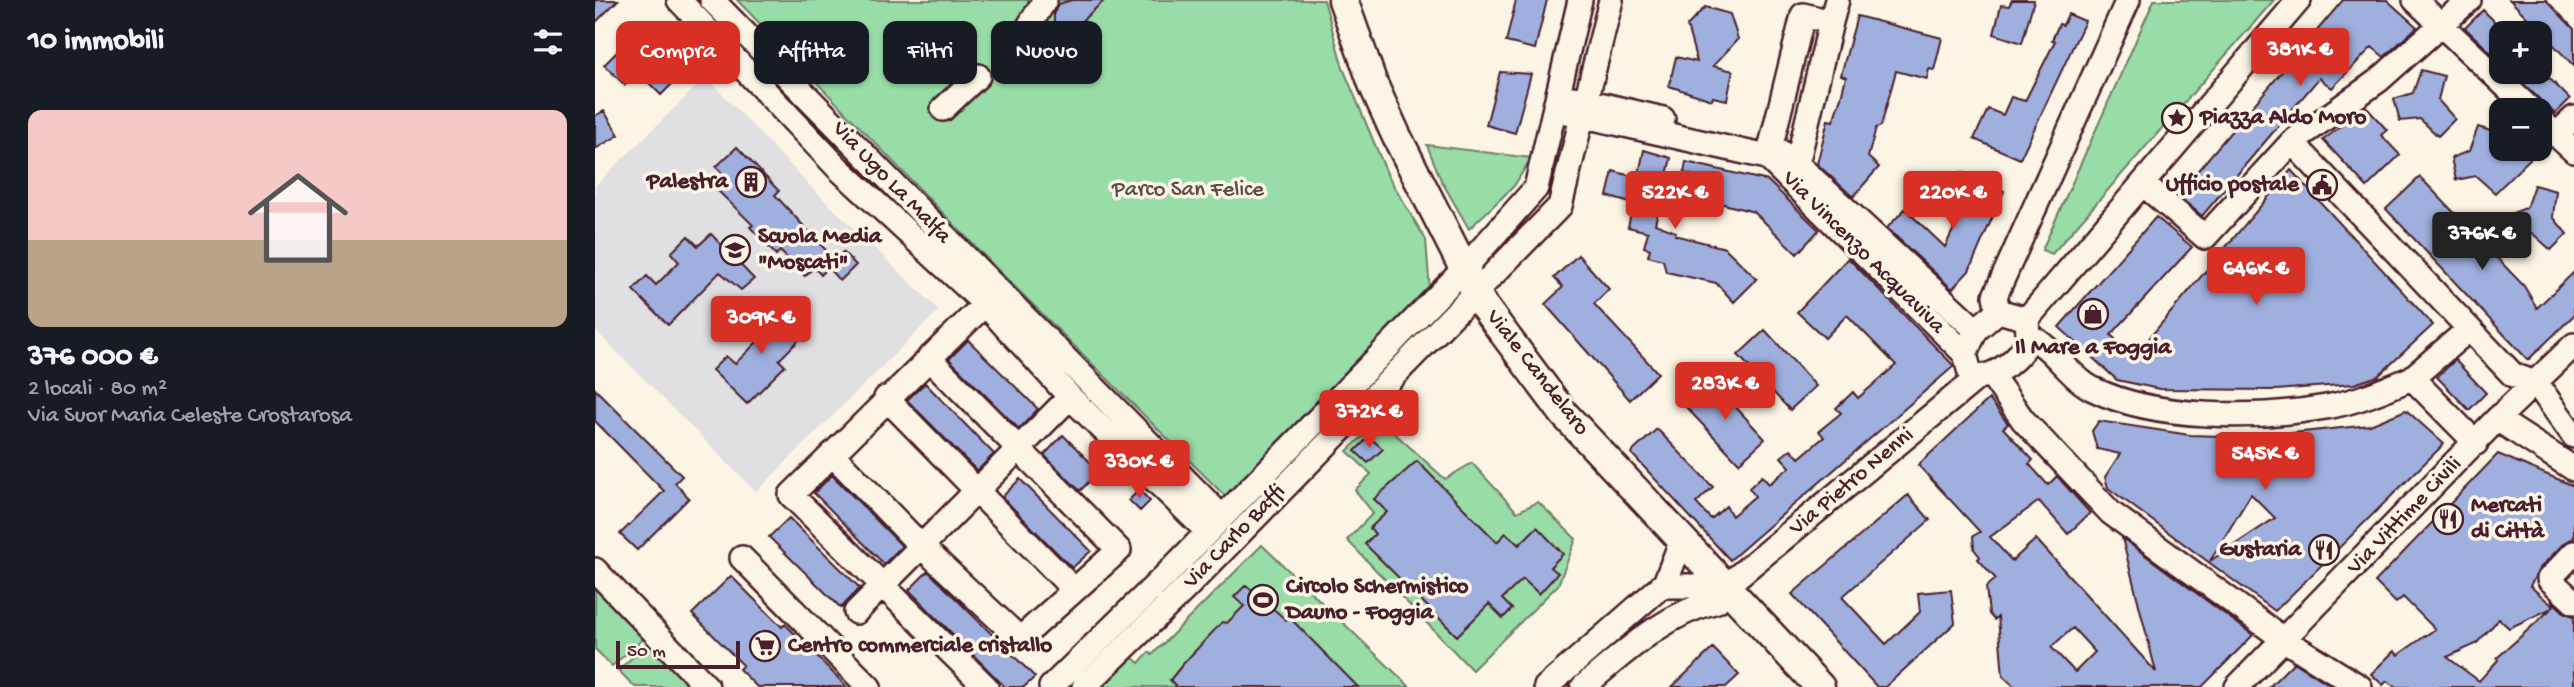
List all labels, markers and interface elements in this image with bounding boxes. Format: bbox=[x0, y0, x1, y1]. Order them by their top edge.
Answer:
chip: Compra bbox=[616, 21, 740, 84]
chip: Affitta bbox=[754, 21, 869, 84]
chip: Filtri bbox=[883, 21, 977, 84]
chip: Nuovo bbox=[991, 21, 1102, 84]
map controls bbox=[2489, 21, 2552, 161]
button: + bbox=[2489, 21, 2552, 84]
icon: filters bbox=[529, 23, 567, 61]
text: 10 immobili bbox=[28, 25, 164, 60]
pin: 381K € bbox=[2243, 28, 2357, 88]
text: 381K € bbox=[2267, 37, 2333, 64]
button: − bbox=[2489, 98, 2552, 161]
place icon: Piazza Aldo Moro bbox=[2160, 101, 2194, 135]
place label: Piazza Aldo Moro bbox=[2198, 105, 2366, 132]
street label: Via Ugo La Malfa bbox=[825, 115, 957, 251]
icon: home bbox=[235, 155, 361, 281]
building icon: Palestra bbox=[734, 165, 768, 199]
street label: Via Vincenzo Acquaviva bbox=[1775, 165, 1951, 341]
public building icon: Ufficio postale bbox=[2305, 168, 2339, 202]
place label: Palestra bbox=[645, 169, 729, 196]
pin: 522K € bbox=[1618, 172, 1732, 231]
pin: 220K € bbox=[1896, 172, 2010, 231]
place label: Ufficio postale bbox=[2166, 172, 2300, 199]
park label: Parco San Felice bbox=[1111, 177, 1265, 204]
text: 522K € bbox=[1642, 180, 1708, 207]
text: 220K € bbox=[1919, 180, 1987, 207]
pin: 376K € bbox=[2425, 212, 2539, 272]
text: 376K € bbox=[2448, 221, 2516, 248]
place label: Scuola Media "Moscati" bbox=[758, 224, 883, 277]
school or university icon: Scuola Media "Moscati" bbox=[718, 233, 752, 267]
pin: 646K € bbox=[2199, 247, 2313, 307]
text: 646K € bbox=[2223, 256, 2289, 283]
pin: 309K € bbox=[704, 296, 818, 356]
shop icon: Il Mare a Foggia bbox=[2076, 297, 2110, 331]
street label: Viale Candelaro bbox=[1479, 304, 1595, 441]
text: 309K € bbox=[727, 305, 795, 332]
place label: Il Mare a Foggia bbox=[2015, 335, 2172, 362]
text: 376 000 € bbox=[28, 341, 158, 376]
pin: 283K € bbox=[1668, 362, 1782, 422]
text: 283K € bbox=[1691, 371, 1759, 398]
text: 2 locali · 80 m² bbox=[28, 376, 167, 403]
pin: 372K € bbox=[1312, 391, 1426, 450]
text: 372K € bbox=[1336, 399, 1402, 426]
text: Via Suor Maria Celeste Crostarosa bbox=[28, 403, 352, 430]
street label: Via Pietro Nenni bbox=[1783, 422, 1920, 543]
pin: 545K € bbox=[2208, 433, 2322, 492]
pin: 330K € bbox=[1082, 440, 1196, 500]
text: 545K € bbox=[2232, 441, 2298, 468]
text: 330K € bbox=[1105, 449, 1173, 476]
street label: Via Vittime Civili bbox=[2341, 451, 2468, 581]
street label: Via Carlo Baffi bbox=[1178, 479, 1292, 596]
place label: Mercati di Città bbox=[2471, 493, 2545, 546]
restaurant icon: Mercati di Città bbox=[2431, 502, 2465, 536]
restaurant icon: Gustaria bbox=[2307, 533, 2341, 567]
place label: Gustaria bbox=[2219, 537, 2302, 564]
place label: Circolo Schermistico Dauno - Foggia bbox=[1284, 574, 1469, 627]
sports icon: Circolo Schermistico Dauno - Foggia bbox=[1246, 583, 1280, 617]
supermarket icon: Centro commerciale cristallo bbox=[748, 629, 782, 663]
place label: Centro commerciale cristallo bbox=[788, 633, 1052, 660]
scale bar bbox=[616, 638, 740, 670]
text: 50 m bbox=[627, 641, 666, 664]

